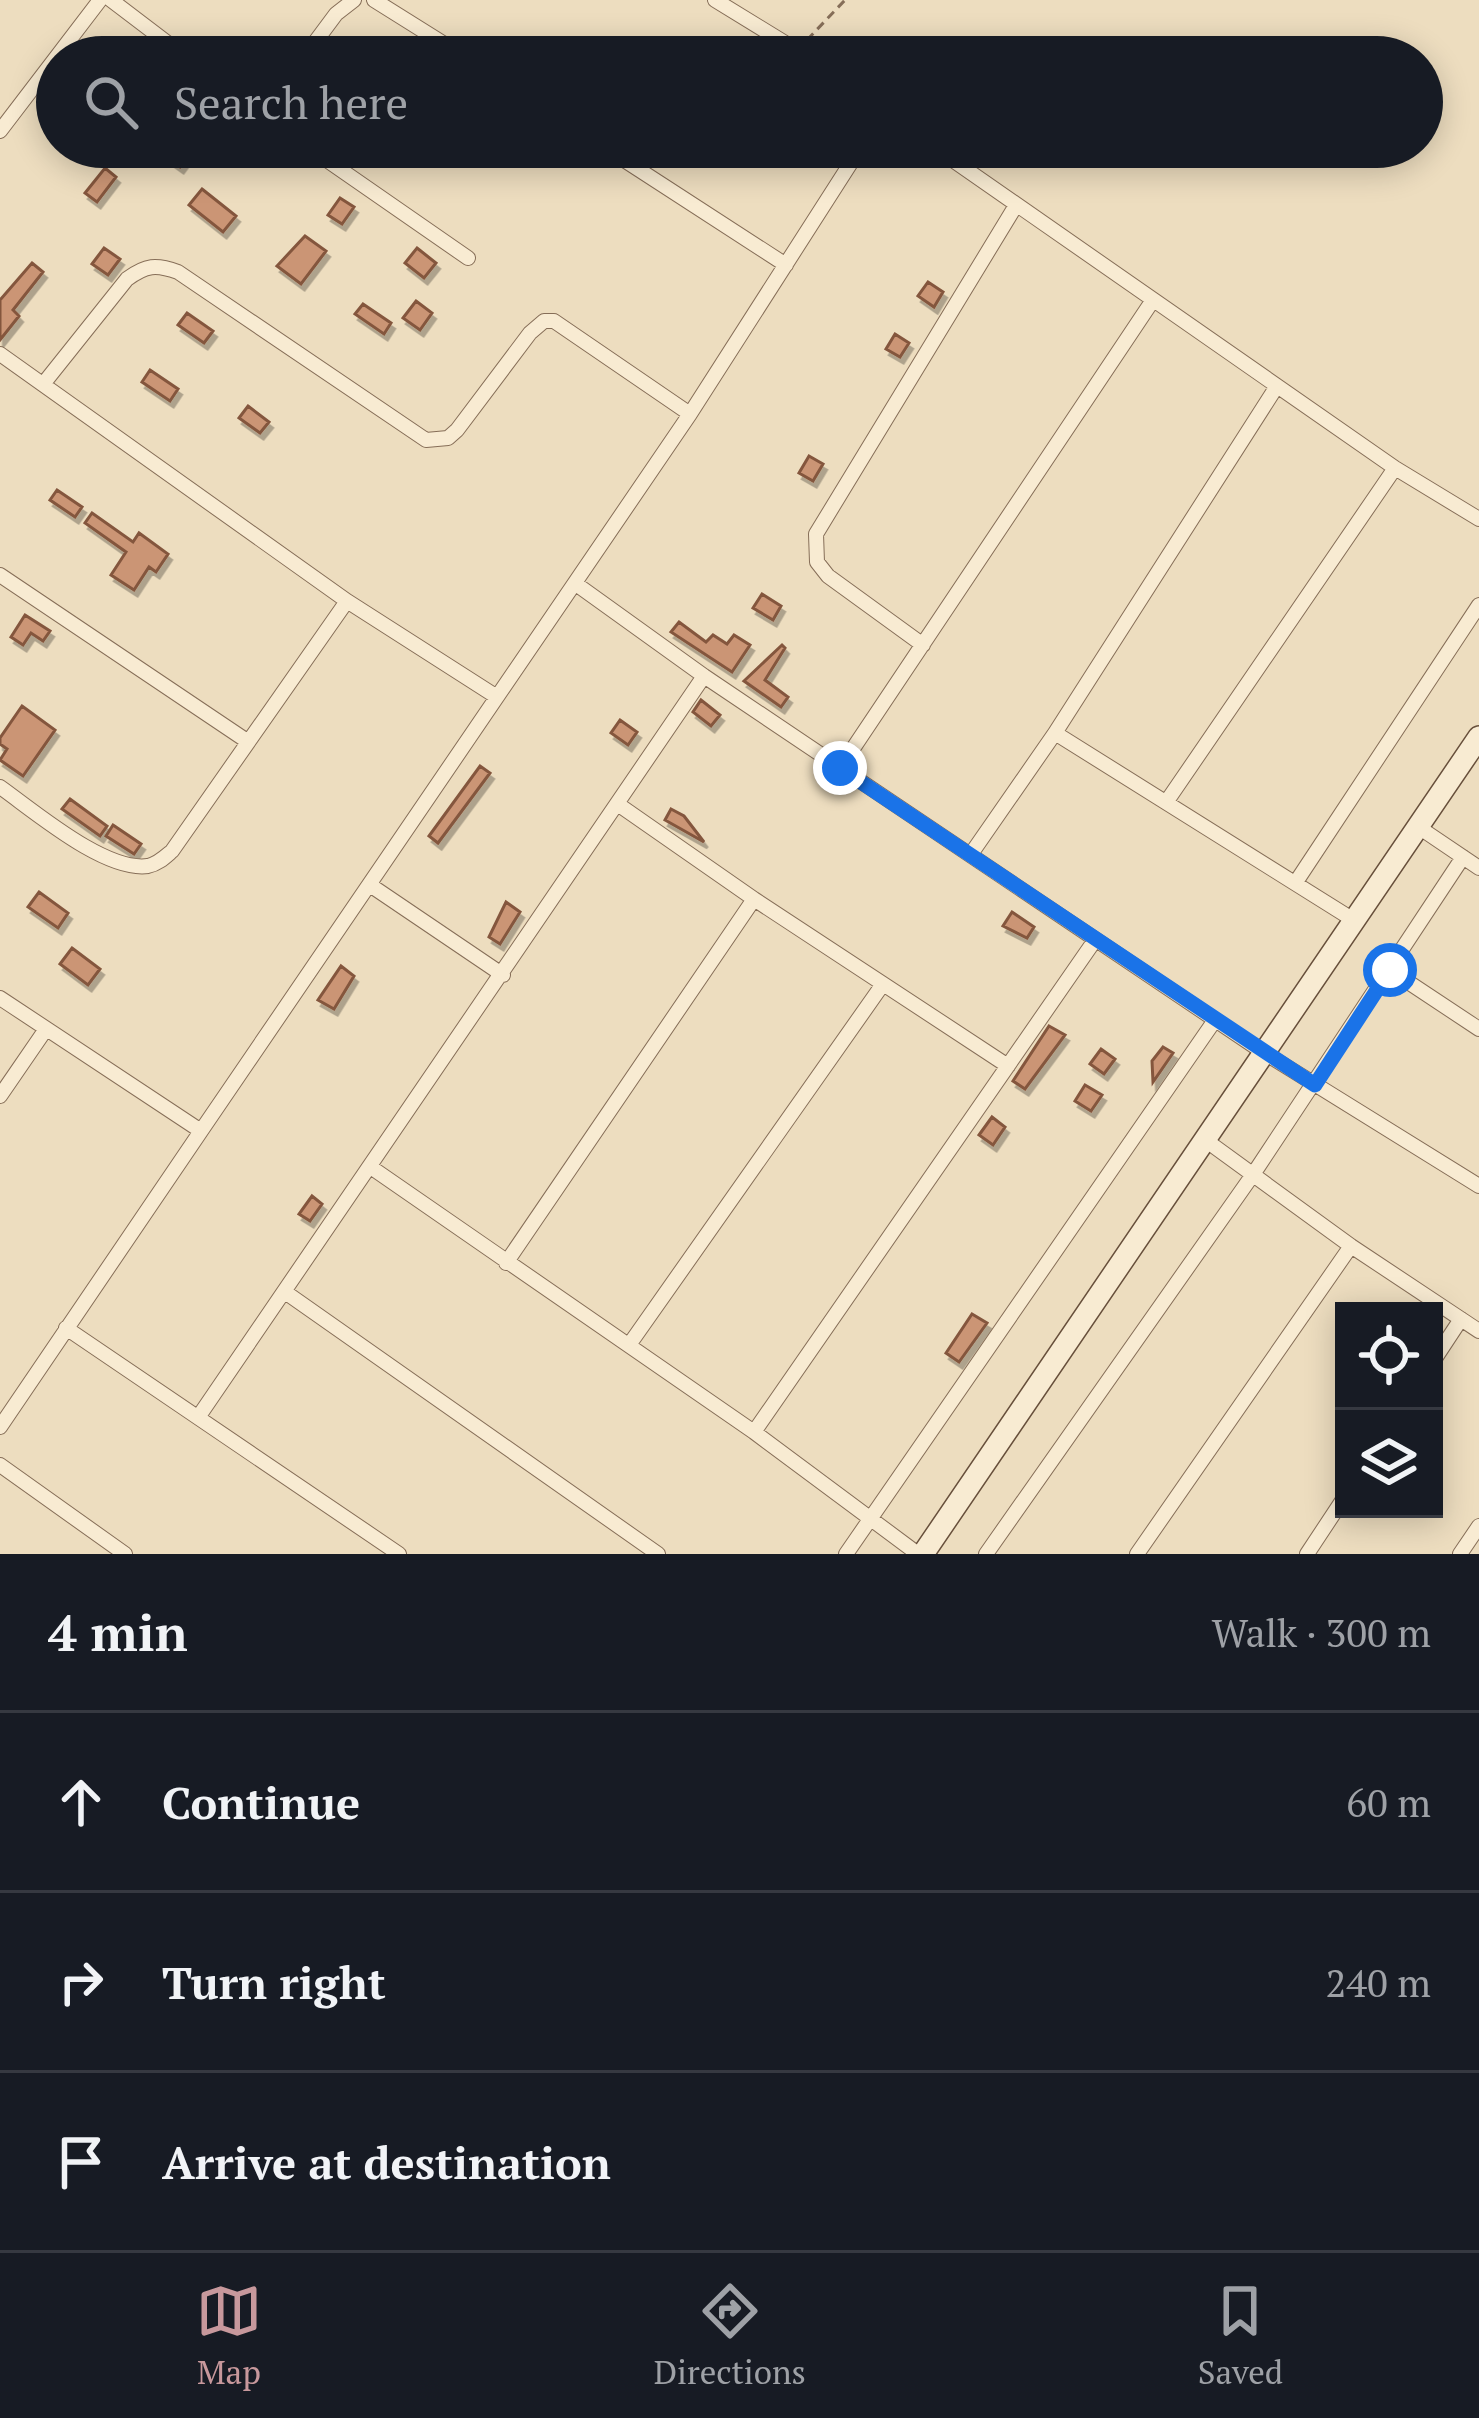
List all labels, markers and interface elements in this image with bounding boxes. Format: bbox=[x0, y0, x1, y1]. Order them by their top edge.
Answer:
search box bbox=[36, 36, 1443, 168]
icon: search bbox=[78, 69, 144, 135]
text: Search here bbox=[174, 72, 408, 132]
route end bbox=[813, 741, 867, 795]
route start bbox=[1363, 943, 1417, 997]
map controls bbox=[1335, 1302, 1443, 1518]
button: locate bbox=[1335, 1302, 1443, 1410]
button: layers bbox=[1335, 1410, 1443, 1518]
text: 4 min bbox=[48, 1598, 188, 1666]
text: Walk · 300 m bbox=[1212, 1606, 1431, 1658]
icon: ahead bbox=[48, 1769, 114, 1835]
text: Continue bbox=[162, 1772, 360, 1832]
text: 60 m bbox=[1346, 1776, 1431, 1828]
icon: right bbox=[48, 1949, 114, 2015]
text: Turn right bbox=[162, 1952, 386, 2012]
text: 240 m bbox=[1326, 1956, 1431, 2008]
icon: arrive bbox=[48, 2129, 114, 2195]
text: Arrive at destination bbox=[162, 2132, 611, 2192]
tab: Map bbox=[196, 2278, 262, 2393]
tab: Directions bbox=[654, 2278, 806, 2393]
tab: Saved bbox=[1198, 2278, 1283, 2393]

